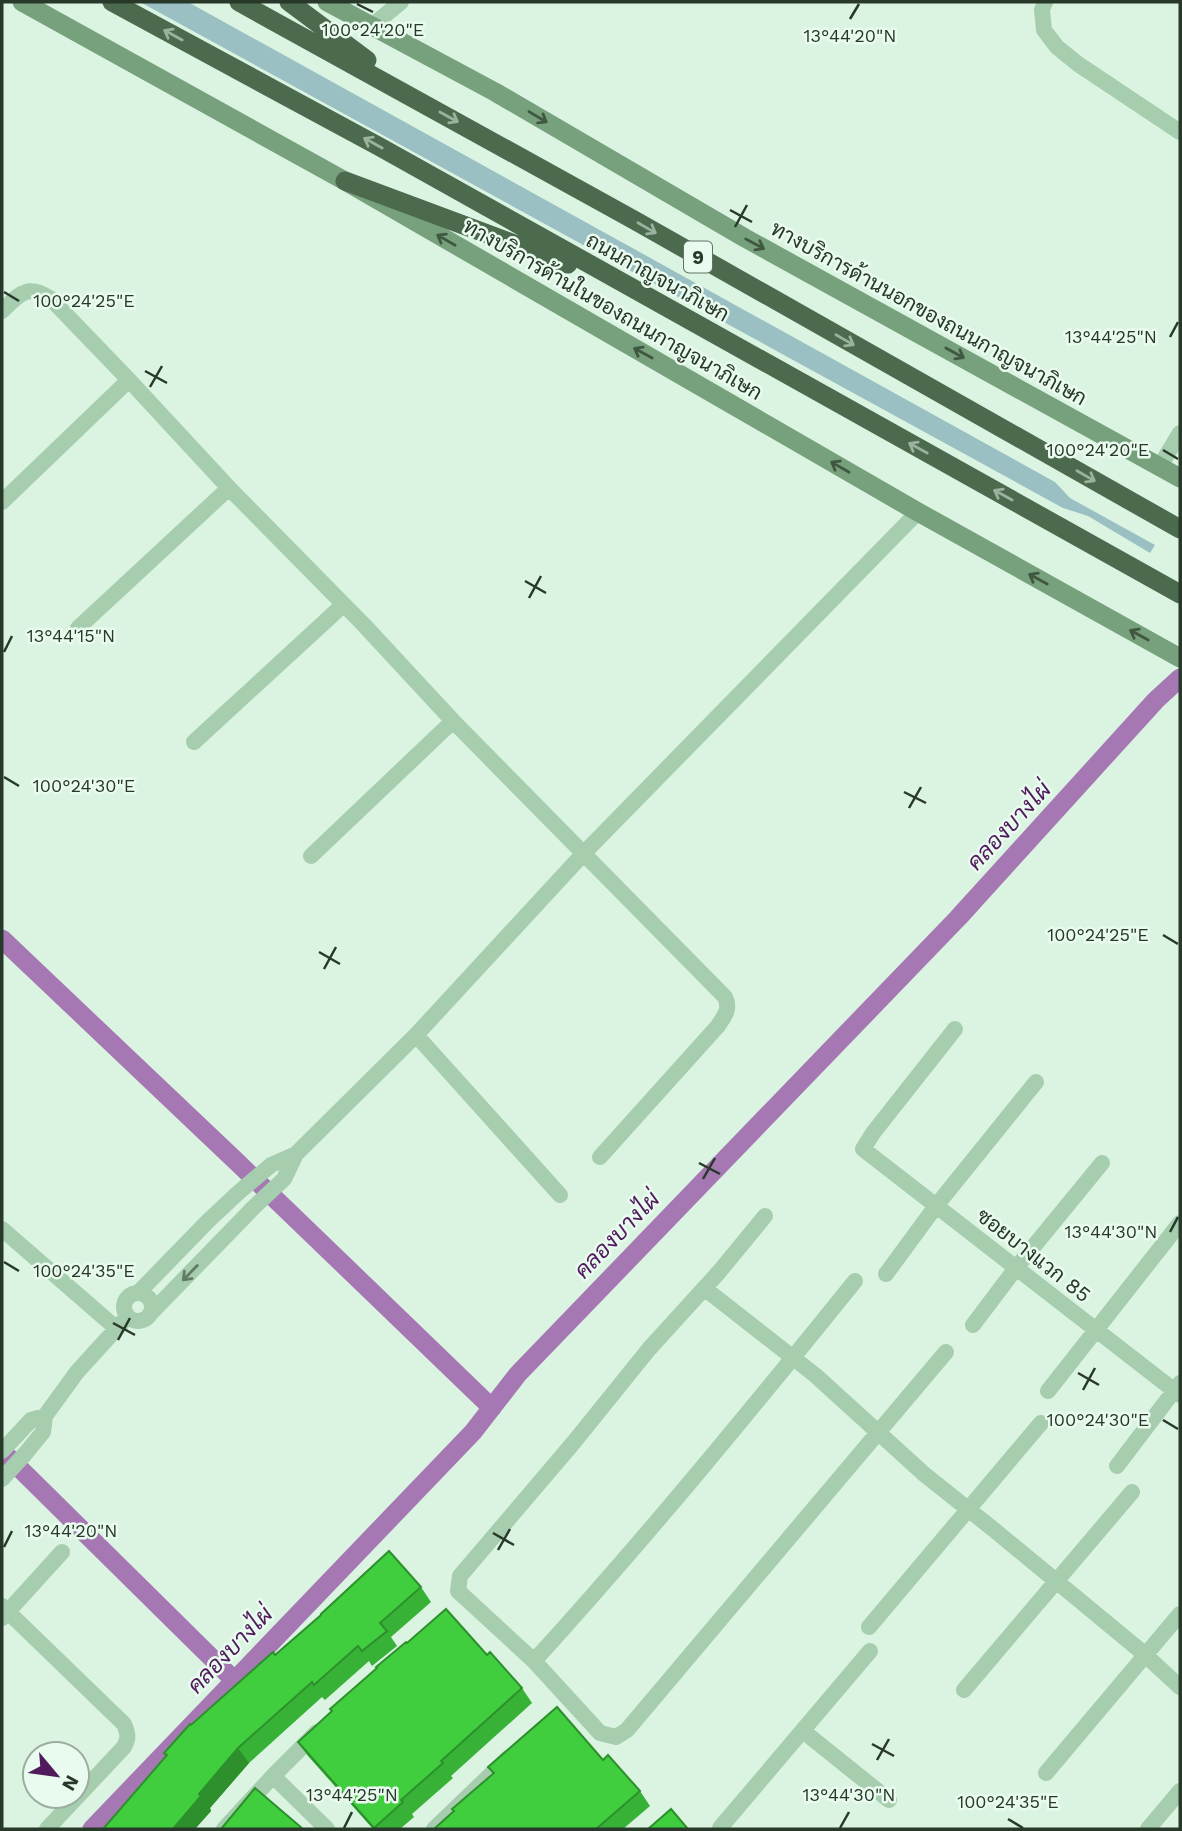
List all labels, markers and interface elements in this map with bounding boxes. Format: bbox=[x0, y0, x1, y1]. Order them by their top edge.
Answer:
text: 100°24'20"E bbox=[322, 19, 424, 40]
text: 13°44'20"N bbox=[804, 25, 896, 46]
one-way arrow bbox=[163, 28, 184, 41]
one-way arrow bbox=[527, 110, 547, 124]
one-way arrow bbox=[438, 111, 459, 124]
one-way arrow bbox=[363, 136, 383, 150]
street label: ทางบริการด้านในของถนนกาญจนาภิเษก bbox=[459, 213, 767, 405]
street label: ทางบริการด้านนอกของถนนกาญจนาภิเษก bbox=[767, 215, 1091, 411]
one-way arrow bbox=[637, 221, 657, 235]
street label: ถนนกาญจนาภิเษก bbox=[582, 227, 734, 327]
one-way arrow bbox=[436, 233, 457, 246]
one-way arrow bbox=[745, 237, 765, 251]
road number: 9 bbox=[684, 242, 712, 272]
text: 100°24'25"E bbox=[33, 290, 135, 311]
text: 13°44'25"N bbox=[1065, 326, 1157, 347]
one-way arrow bbox=[835, 333, 855, 347]
one-way arrow bbox=[634, 346, 654, 360]
one-way arrow bbox=[944, 347, 965, 360]
text: 100°24'20"E bbox=[1047, 439, 1149, 460]
one-way arrow bbox=[908, 440, 928, 454]
one-way arrow bbox=[831, 459, 851, 473]
one-way arrow bbox=[1076, 470, 1096, 484]
one-way arrow bbox=[994, 488, 1014, 502]
one-way arrow bbox=[1028, 572, 1049, 585]
text: 13°44'15"N bbox=[27, 625, 115, 646]
one-way arrow bbox=[1129, 628, 1150, 641]
water label: คลองบางไผ่ bbox=[959, 773, 1057, 876]
text: 100°24'30"E bbox=[33, 775, 135, 796]
text: 100°24'25"E bbox=[1047, 924, 1149, 945]
water label: คลองบางไผ่ bbox=[567, 1183, 666, 1284]
street label: ซอยบางแวก 85 bbox=[972, 1203, 1096, 1307]
text: 13°44'30"N bbox=[1065, 1221, 1157, 1242]
text: 100°24'35"E bbox=[33, 1260, 135, 1281]
one-way arrow bbox=[182, 1264, 199, 1281]
text: 100°24'30"E bbox=[1047, 1409, 1149, 1430]
text: 13°44'20"N bbox=[25, 1520, 117, 1541]
water label: คลองบางไผ่ bbox=[180, 1598, 279, 1699]
north arrow bbox=[21, 1740, 91, 1810]
text: N bbox=[57, 1771, 84, 1795]
text: 13°44'25"N bbox=[306, 1784, 398, 1805]
text: 13°44'30"N bbox=[803, 1784, 895, 1805]
text: 100°24'35"E bbox=[957, 1791, 1059, 1812]

